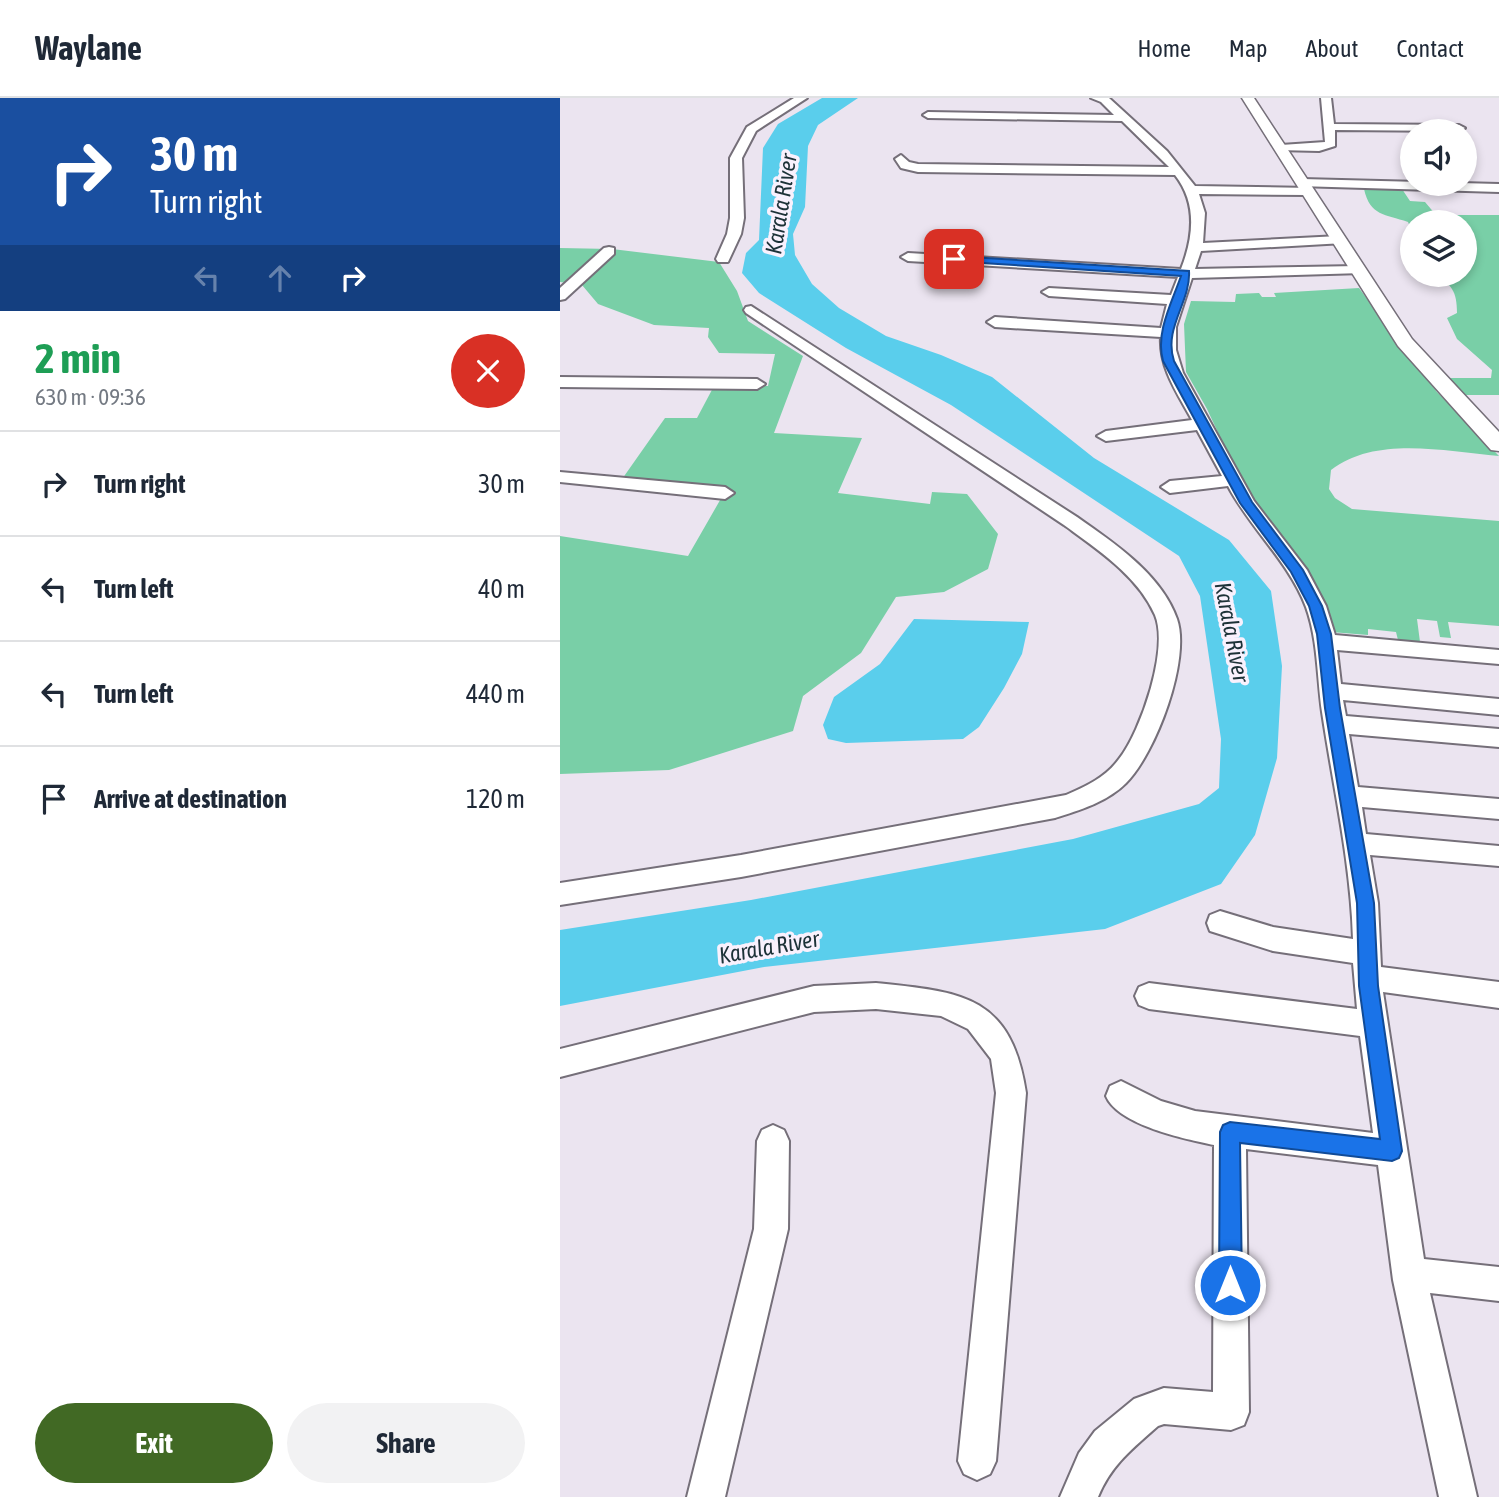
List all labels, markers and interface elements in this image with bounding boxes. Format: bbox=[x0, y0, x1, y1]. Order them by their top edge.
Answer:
text: Waylane bbox=[35, 29, 142, 67]
text: Home bbox=[1137, 35, 1191, 62]
text: Map bbox=[1229, 35, 1267, 62]
text: About bbox=[1305, 35, 1358, 62]
text: Contact bbox=[1396, 35, 1464, 62]
map controls bbox=[1400, 119, 1477, 287]
button: sound bbox=[1400, 119, 1477, 196]
text: 30 m bbox=[150, 125, 238, 181]
icon: right bbox=[35, 126, 126, 217]
water label: Karala River bbox=[760, 151, 802, 256]
text: Turn right bbox=[150, 183, 263, 220]
button: layers bbox=[1400, 210, 1477, 287]
pin bbox=[924, 229, 984, 289]
icon: arrive bbox=[935, 240, 973, 278]
icon: left bbox=[188, 259, 226, 297]
icon: ahead bbox=[261, 259, 299, 297]
icon: right bbox=[334, 259, 372, 297]
text: 2 min bbox=[35, 334, 121, 382]
button: close bbox=[451, 334, 525, 408]
text: 630 m · 09:36 bbox=[35, 384, 146, 410]
icon: right bbox=[35, 465, 73, 503]
text: Turn right bbox=[94, 469, 185, 499]
text: 30 m bbox=[478, 469, 525, 499]
icon: left bbox=[35, 570, 73, 608]
text: Turn left bbox=[94, 574, 174, 604]
text: 40 m bbox=[478, 574, 525, 604]
water label: Karala River bbox=[1210, 580, 1255, 685]
icon: left bbox=[35, 675, 73, 713]
text: Turn left bbox=[94, 679, 174, 709]
text: 440 m bbox=[466, 679, 525, 709]
icon: arrive bbox=[35, 780, 73, 818]
text: Arrive at destination bbox=[94, 784, 287, 814]
text: 120 m bbox=[466, 784, 525, 814]
water label: Karala River bbox=[717, 925, 822, 969]
position arrow bbox=[1193, 1248, 1267, 1322]
button: Exit bbox=[35, 1403, 273, 1483]
button: Share bbox=[287, 1403, 525, 1483]

